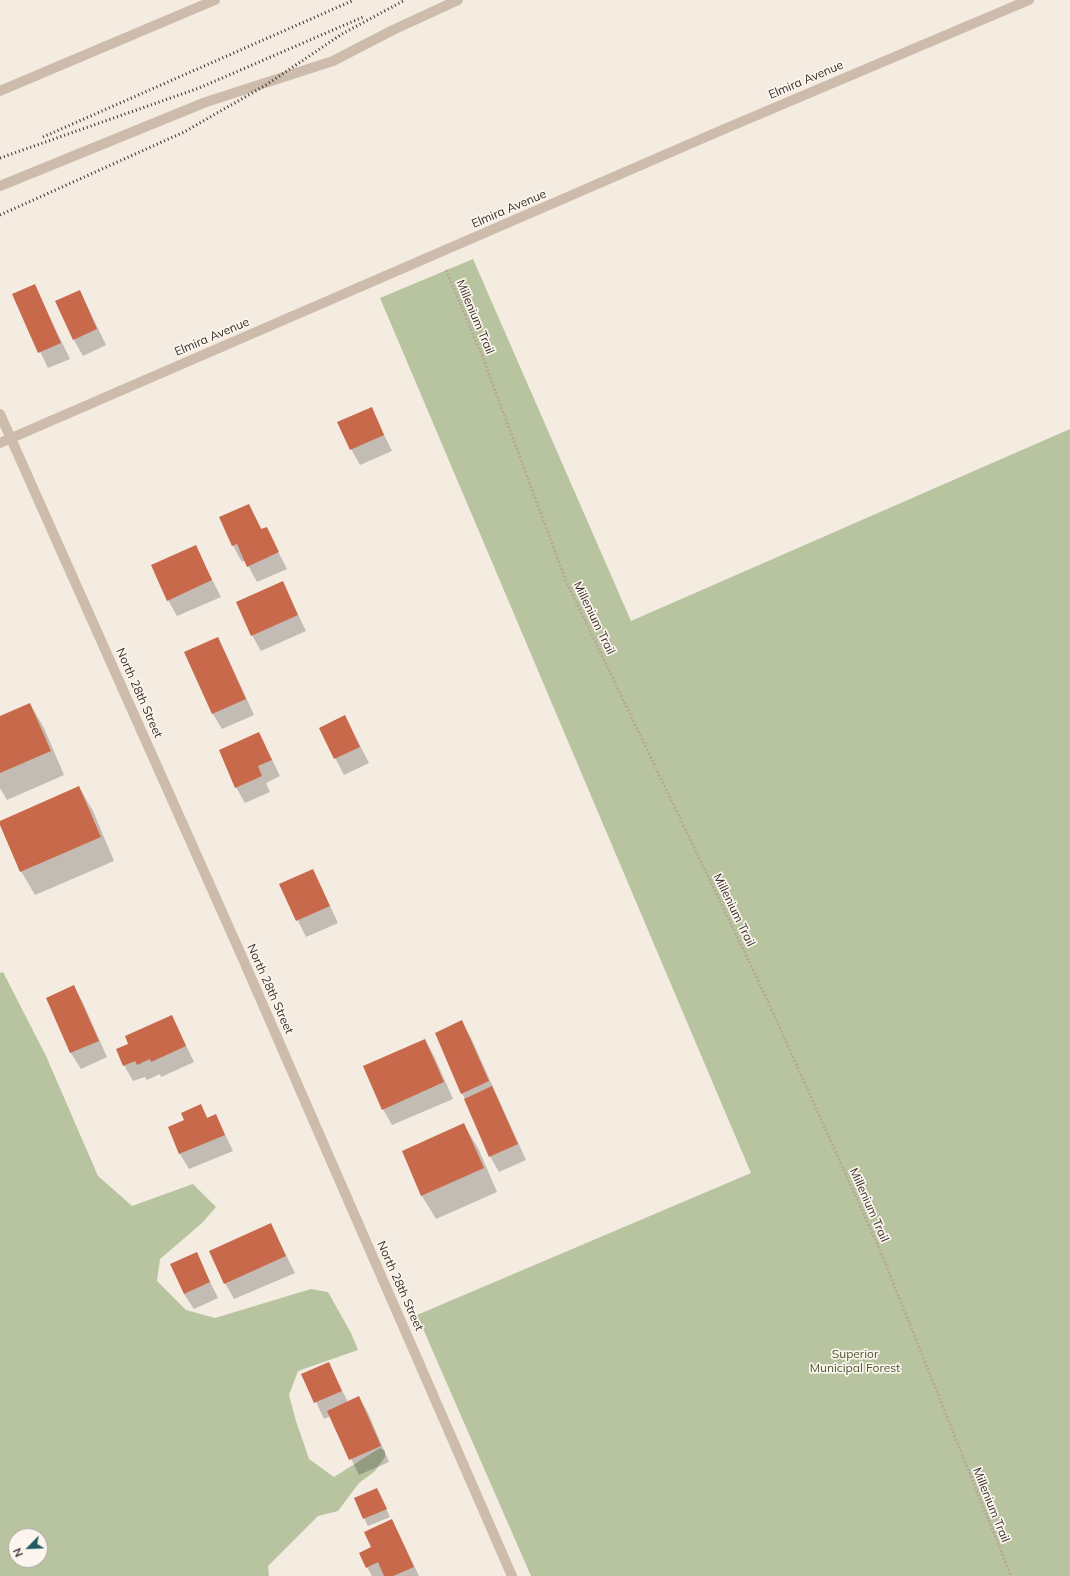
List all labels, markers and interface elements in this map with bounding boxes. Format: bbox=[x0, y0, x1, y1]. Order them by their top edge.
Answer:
street label: Elmira Avenue bbox=[766, 58, 846, 102]
street label: Elmira Avenue bbox=[469, 187, 549, 231]
street label: Millenium Trail bbox=[453, 278, 497, 356]
street label: Elmira Avenue bbox=[172, 315, 252, 359]
street label: Millenium Trail bbox=[570, 579, 618, 657]
street label: North 28th Street bbox=[113, 646, 165, 740]
street label: Millenium Trail bbox=[710, 871, 758, 949]
street label: North 28th Street bbox=[244, 942, 296, 1036]
street label: Millenium Trail bbox=[846, 1166, 892, 1244]
street label: North 28th Street bbox=[374, 1239, 426, 1333]
park label: Superior Municipal Forest bbox=[810, 1347, 900, 1375]
street label: Millenium Trail bbox=[969, 1465, 1013, 1545]
north arrow bbox=[8, 1528, 48, 1568]
text: N bbox=[10, 1546, 26, 1559]

